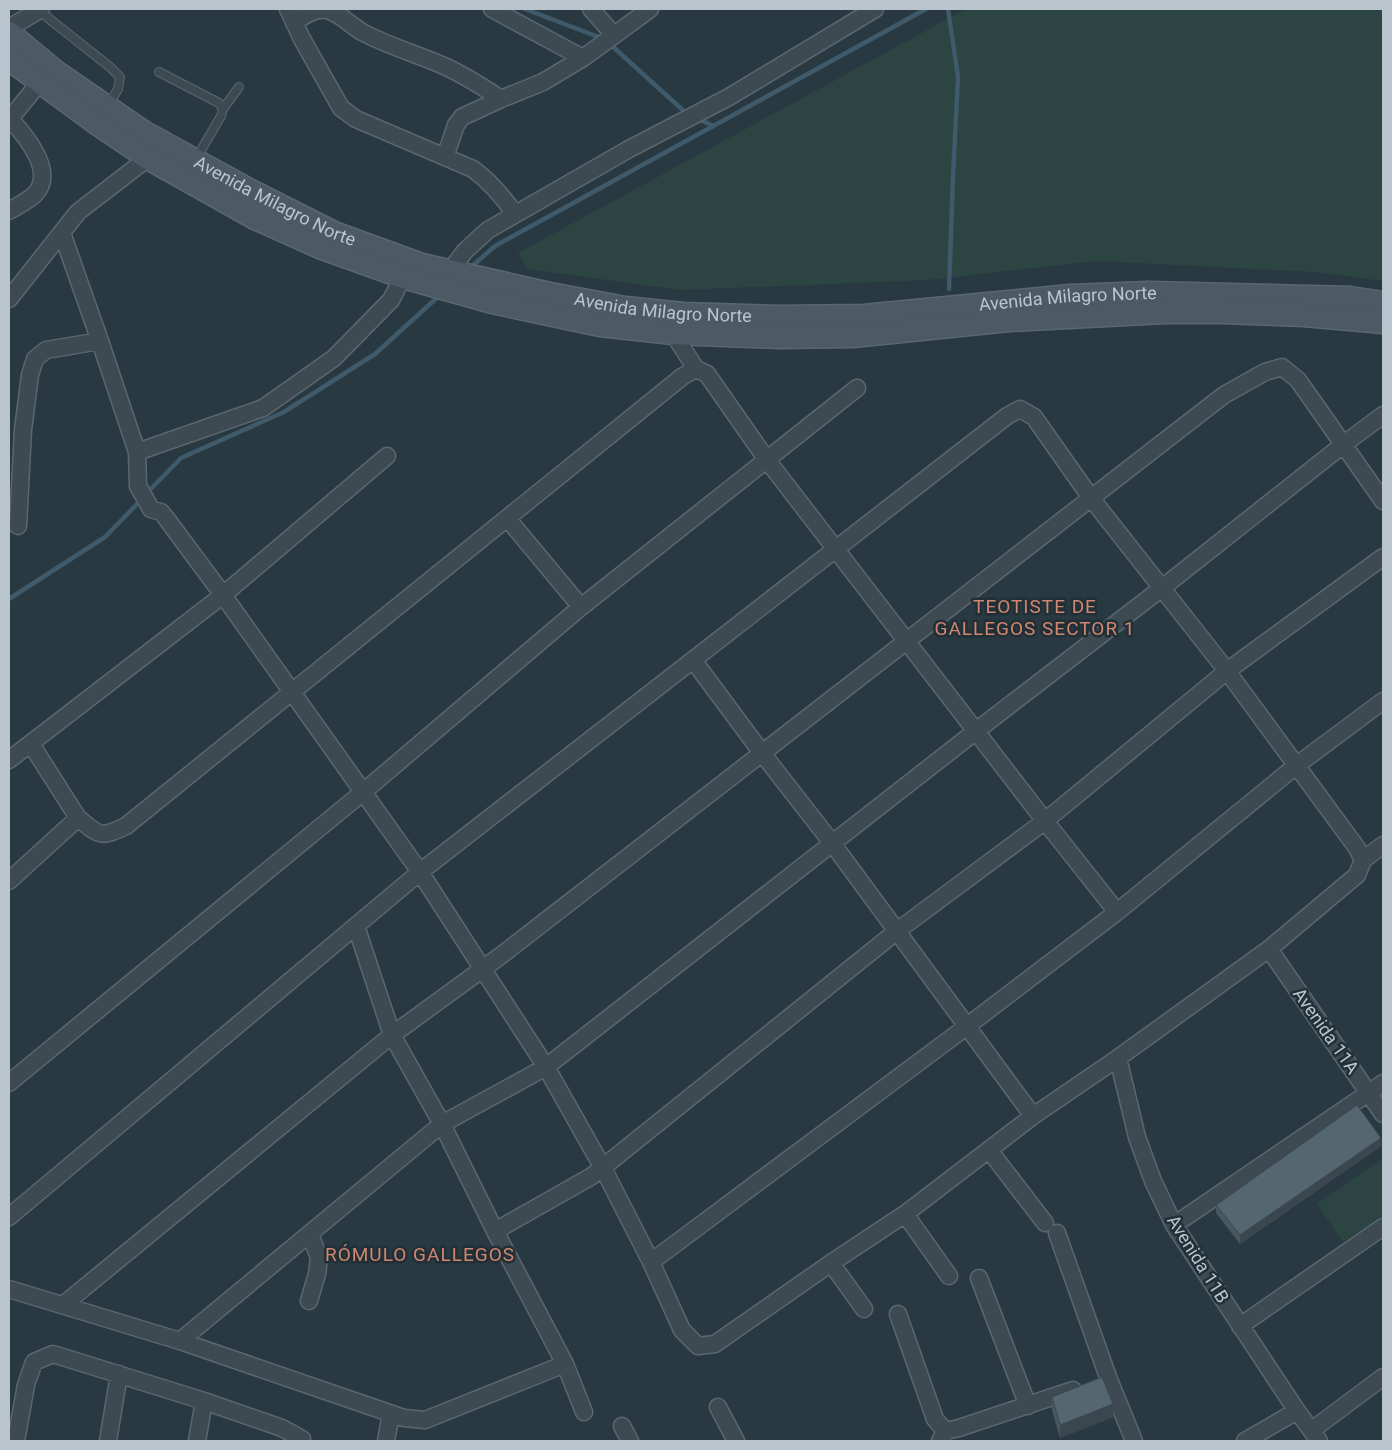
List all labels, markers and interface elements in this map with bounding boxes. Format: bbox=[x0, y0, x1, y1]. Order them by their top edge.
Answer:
street label: Avenida Milagro Norte bbox=[191, 151, 359, 250]
street label: Avenida Milagro Norte bbox=[978, 282, 1157, 315]
street label: Avenida Milagro Norte bbox=[573, 288, 752, 326]
district label: TEOTISTE DE GALLEGOS SECTOR 1 bbox=[934, 595, 1136, 640]
street label: Avenida 11A bbox=[1289, 984, 1364, 1078]
street label: Avenida 11B bbox=[1163, 1211, 1234, 1307]
district label: RÓMULO GALLEGOS bbox=[325, 1243, 515, 1266]

